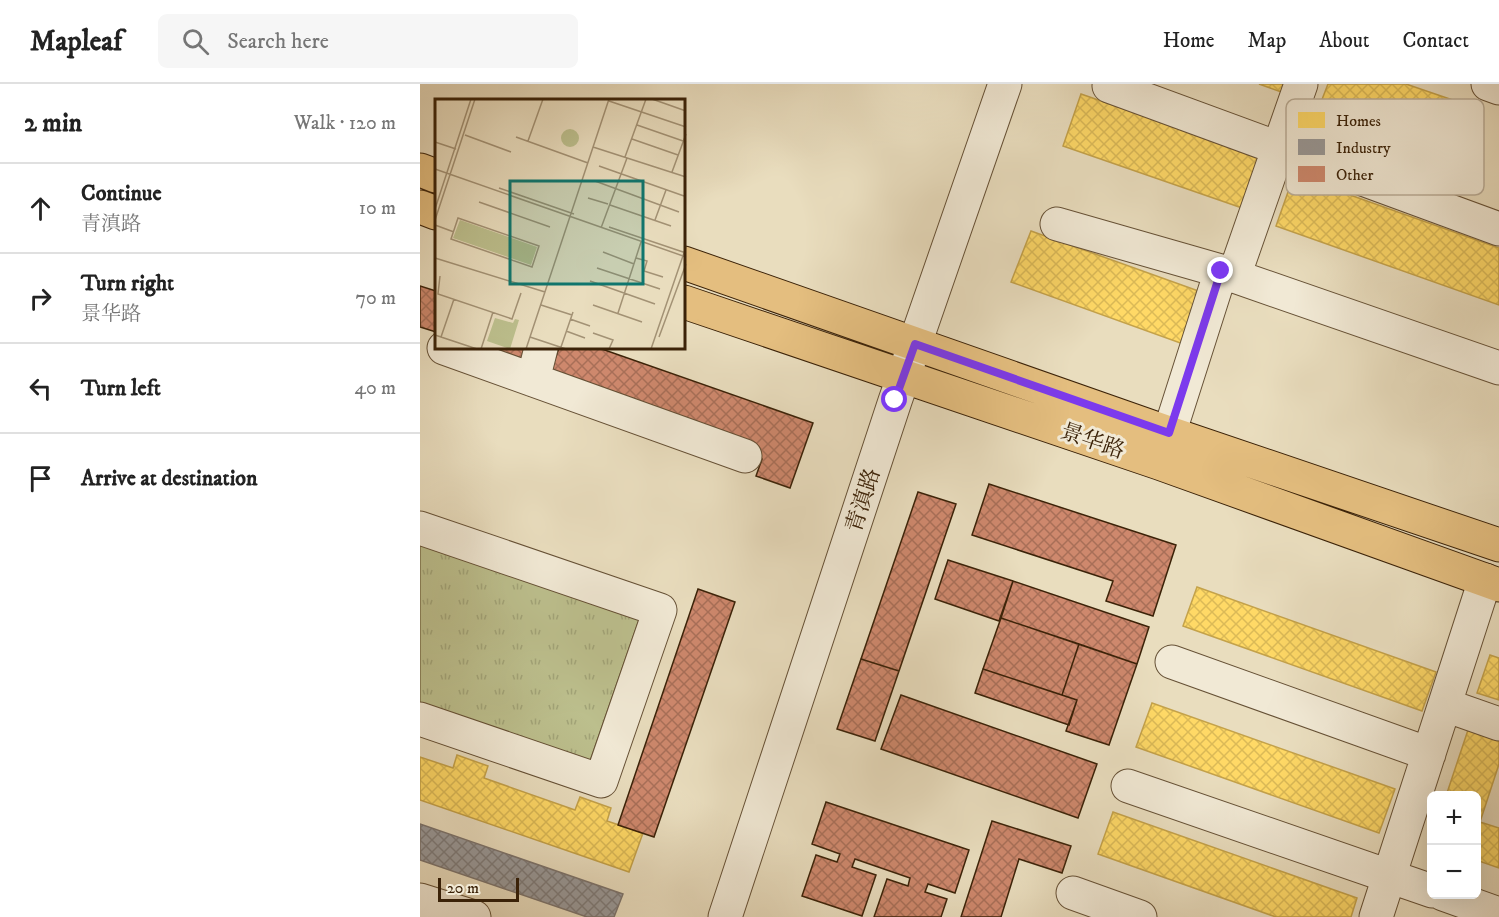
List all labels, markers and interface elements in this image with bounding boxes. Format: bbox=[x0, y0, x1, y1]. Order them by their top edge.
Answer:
search box bbox=[158, 14, 578, 68]
text: Mapleaf bbox=[30, 24, 122, 59]
icon: search bbox=[179, 25, 212, 58]
text: Search here bbox=[227, 28, 329, 55]
text: Home bbox=[1163, 28, 1215, 54]
text: Map bbox=[1248, 28, 1286, 54]
text: About bbox=[1319, 28, 1370, 54]
text: Contact bbox=[1403, 28, 1469, 54]
inset map bbox=[435, 99, 686, 350]
legend bbox=[1286, 99, 1484, 195]
text: 2 min bbox=[24, 107, 82, 140]
text: Walk · 120 m bbox=[294, 111, 396, 136]
text: Homes bbox=[1336, 111, 1381, 131]
text: Industry bbox=[1336, 138, 1391, 158]
text: Other bbox=[1336, 165, 1373, 185]
text: Continue bbox=[81, 180, 162, 207]
icon: ahead bbox=[24, 192, 57, 225]
text: 10 m bbox=[359, 196, 396, 221]
text: 青滇路 bbox=[81, 212, 141, 237]
route end bbox=[1207, 257, 1233, 283]
text: Turn right bbox=[81, 270, 174, 297]
icon: right bbox=[24, 282, 57, 315]
text: 70 m bbox=[355, 286, 396, 311]
text: 景华路 bbox=[81, 302, 141, 327]
icon: left bbox=[24, 372, 57, 405]
text: Turn left bbox=[81, 375, 161, 402]
text: 40 m bbox=[354, 376, 396, 401]
route start bbox=[881, 386, 907, 412]
street label: 景华路 bbox=[1057, 418, 1128, 465]
icon: arrive bbox=[24, 462, 57, 495]
text: Arrive at destination bbox=[81, 465, 258, 492]
street label: 青滇路 bbox=[840, 465, 886, 536]
map controls bbox=[1427, 791, 1481, 899]
button: + bbox=[1427, 791, 1481, 845]
button: − bbox=[1427, 845, 1481, 899]
scale bar bbox=[438, 875, 519, 902]
text: 20 m bbox=[447, 878, 479, 898]

